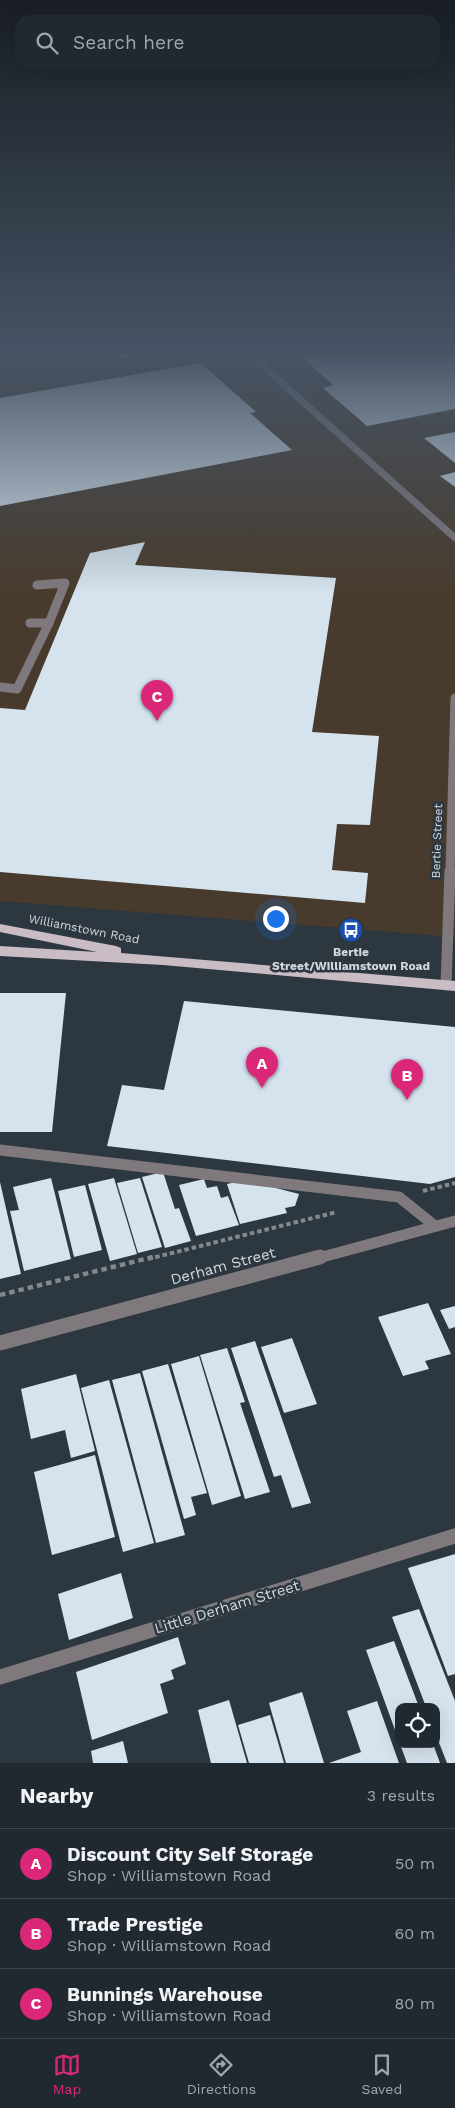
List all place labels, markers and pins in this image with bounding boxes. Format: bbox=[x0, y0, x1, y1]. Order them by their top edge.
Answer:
pin: C bbox=[141, 680, 173, 721]
bus stop icon: Bertie Street/Williamstown Road bbox=[338, 917, 364, 943]
place label: Bertie Street/Williamstown Road bbox=[272, 945, 430, 973]
pin: A bbox=[246, 1047, 278, 1088]
pin: B bbox=[391, 1059, 423, 1100]

